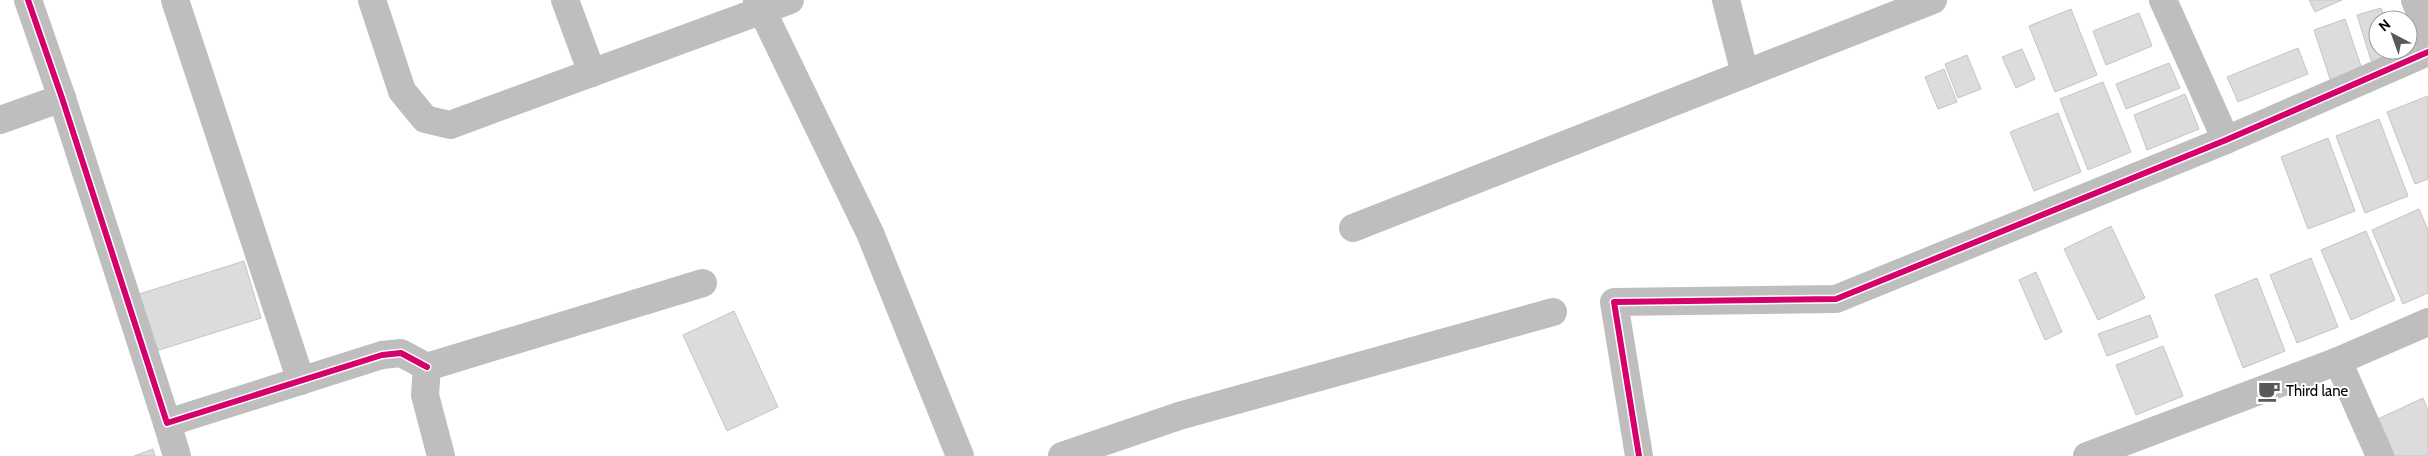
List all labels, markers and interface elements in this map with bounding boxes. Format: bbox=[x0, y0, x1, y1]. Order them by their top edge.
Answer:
north arrow bbox=[2368, 10, 2418, 60]
text: N bbox=[2375, 15, 2394, 35]
cafe icon: Third lane bbox=[2256, 378, 2282, 404]
place label: Third lane bbox=[2286, 382, 2349, 400]

